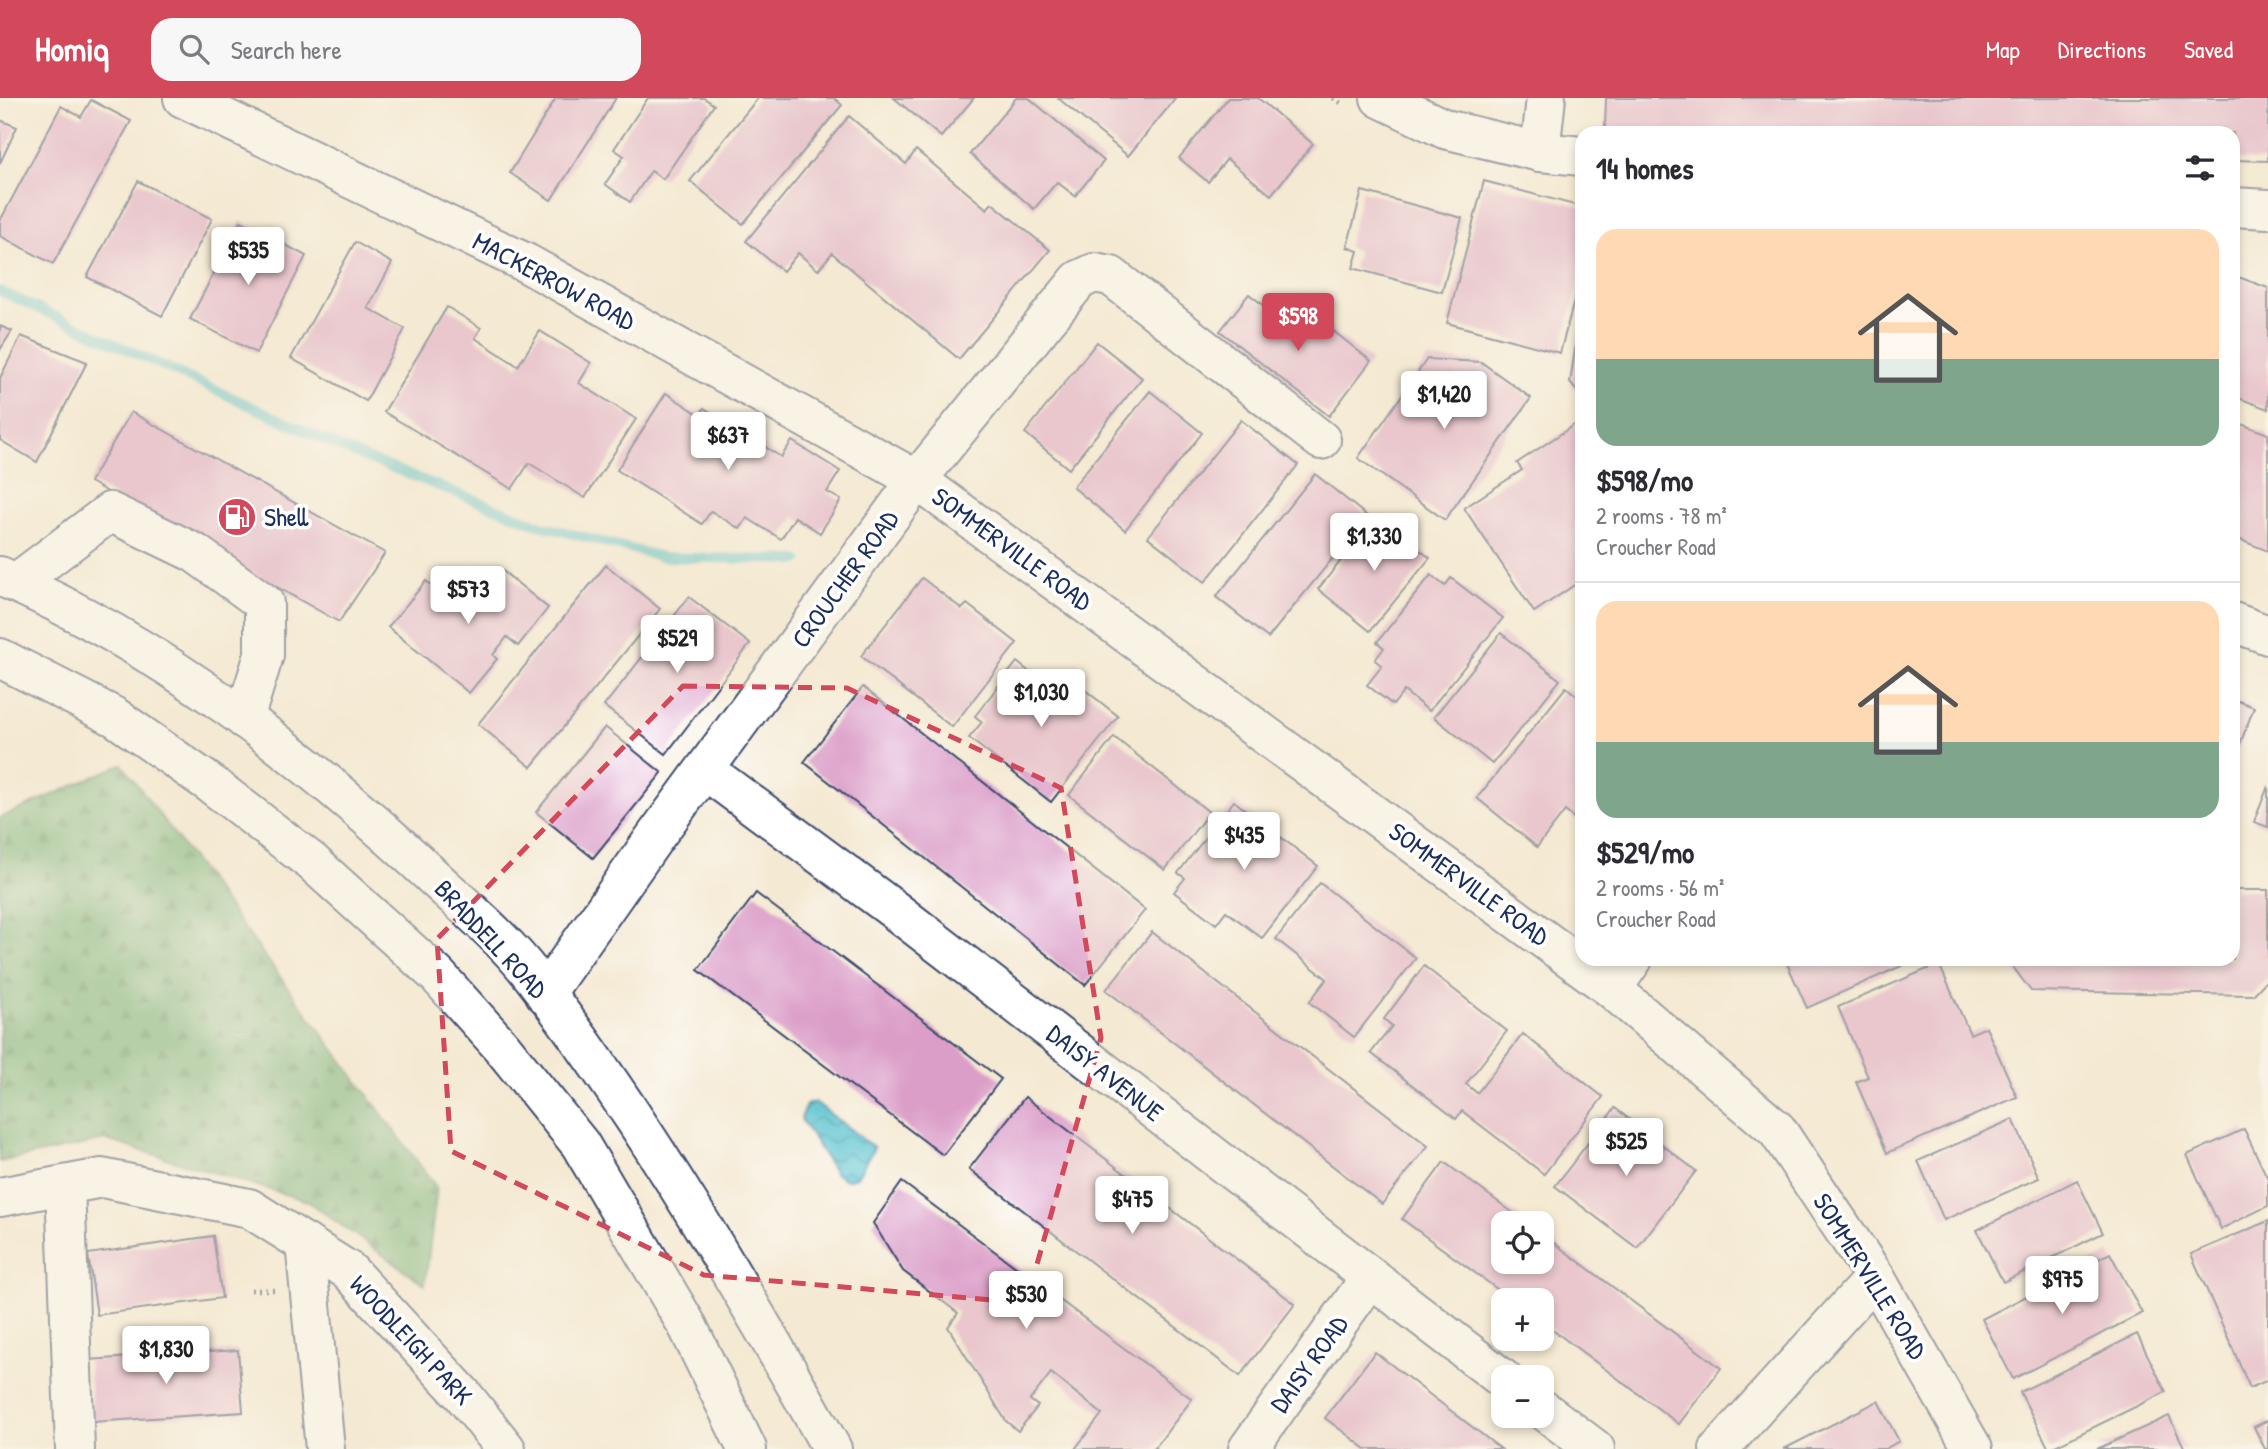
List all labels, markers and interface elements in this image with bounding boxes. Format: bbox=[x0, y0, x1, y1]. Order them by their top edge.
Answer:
search box bbox=[151, 18, 641, 81]
text: Homiq bbox=[35, 27, 109, 71]
icon: search bbox=[175, 30, 213, 68]
text: Search here bbox=[231, 32, 342, 67]
text: Map bbox=[1986, 33, 2020, 65]
text: Directions bbox=[2058, 33, 2146, 65]
text: Saved bbox=[2184, 33, 2233, 65]
text: 14 homes bbox=[1596, 148, 1694, 188]
icon: filters bbox=[2181, 149, 2219, 187]
street label: MACKERROW ROAD bbox=[467, 223, 642, 338]
pin: $535 bbox=[207, 228, 289, 287]
text: $535 bbox=[227, 234, 269, 265]
icon: home bbox=[1845, 275, 1971, 401]
pin: $598 bbox=[1257, 294, 1339, 353]
text: $598 bbox=[1278, 300, 1318, 331]
pin: $1,420 bbox=[1387, 372, 1501, 431]
text: $1,420 bbox=[1417, 378, 1471, 409]
pin: $637 bbox=[687, 412, 769, 472]
text: $637 bbox=[707, 419, 749, 450]
text: $598/mo bbox=[1596, 460, 1693, 500]
street label: SOMMERVILLE ROAD bbox=[925, 479, 1100, 619]
fuel station icon: Shell bbox=[216, 496, 258, 538]
place label: Shell bbox=[264, 499, 309, 534]
text: 2 rooms · 78 m² bbox=[1596, 500, 1727, 531]
street label: CROUCHER ROAD bbox=[783, 502, 907, 654]
pin: $1,330 bbox=[1317, 514, 1431, 573]
text: $1,330 bbox=[1346, 520, 1402, 551]
text: Croucher Road bbox=[1596, 531, 1716, 562]
pin: $573 bbox=[427, 566, 509, 626]
text: $573 bbox=[446, 573, 490, 604]
pin: $529 bbox=[636, 616, 718, 675]
text: $529 bbox=[657, 622, 697, 653]
icon: home bbox=[1845, 647, 1971, 773]
pin: $1,030 bbox=[984, 670, 1098, 729]
text: $1,030 bbox=[1013, 676, 1069, 707]
pin: $435 bbox=[1203, 812, 1285, 872]
street label: SOMMERVILLE ROAD bbox=[1382, 814, 1557, 954]
text: $435 bbox=[1224, 819, 1264, 850]
text: $529/mo bbox=[1596, 832, 1694, 872]
street label: BRADDELL ROAD bbox=[427, 872, 556, 1006]
text: 2 rooms · 56 m² bbox=[1596, 872, 1724, 903]
text: Croucher Road bbox=[1596, 903, 1716, 934]
street label: DAISY AVENUE bbox=[1040, 1016, 1171, 1129]
pin: $525 bbox=[1585, 1118, 1667, 1178]
text: $525 bbox=[1605, 1125, 1647, 1156]
pin: $475 bbox=[1091, 1176, 1173, 1236]
text: $475 bbox=[1111, 1183, 1153, 1214]
street label: SOMMERVILLE ROAD bbox=[1805, 1186, 1936, 1366]
map controls bbox=[1491, 1211, 1554, 1428]
button: locate bbox=[1491, 1211, 1554, 1274]
pin: $975 bbox=[2021, 1256, 2103, 1316]
text: $975 bbox=[2041, 1263, 2083, 1294]
street label: WOODLEIGH PARK bbox=[342, 1267, 481, 1413]
pin: $530 bbox=[985, 1272, 1067, 1331]
text: $530 bbox=[1005, 1278, 1047, 1309]
button: + bbox=[1491, 1288, 1554, 1351]
street label: DAISY ROAD bbox=[1262, 1308, 1356, 1419]
pin: $1,830 bbox=[109, 1326, 223, 1386]
text: $1,830 bbox=[138, 1333, 194, 1364]
button: − bbox=[1491, 1365, 1554, 1428]

